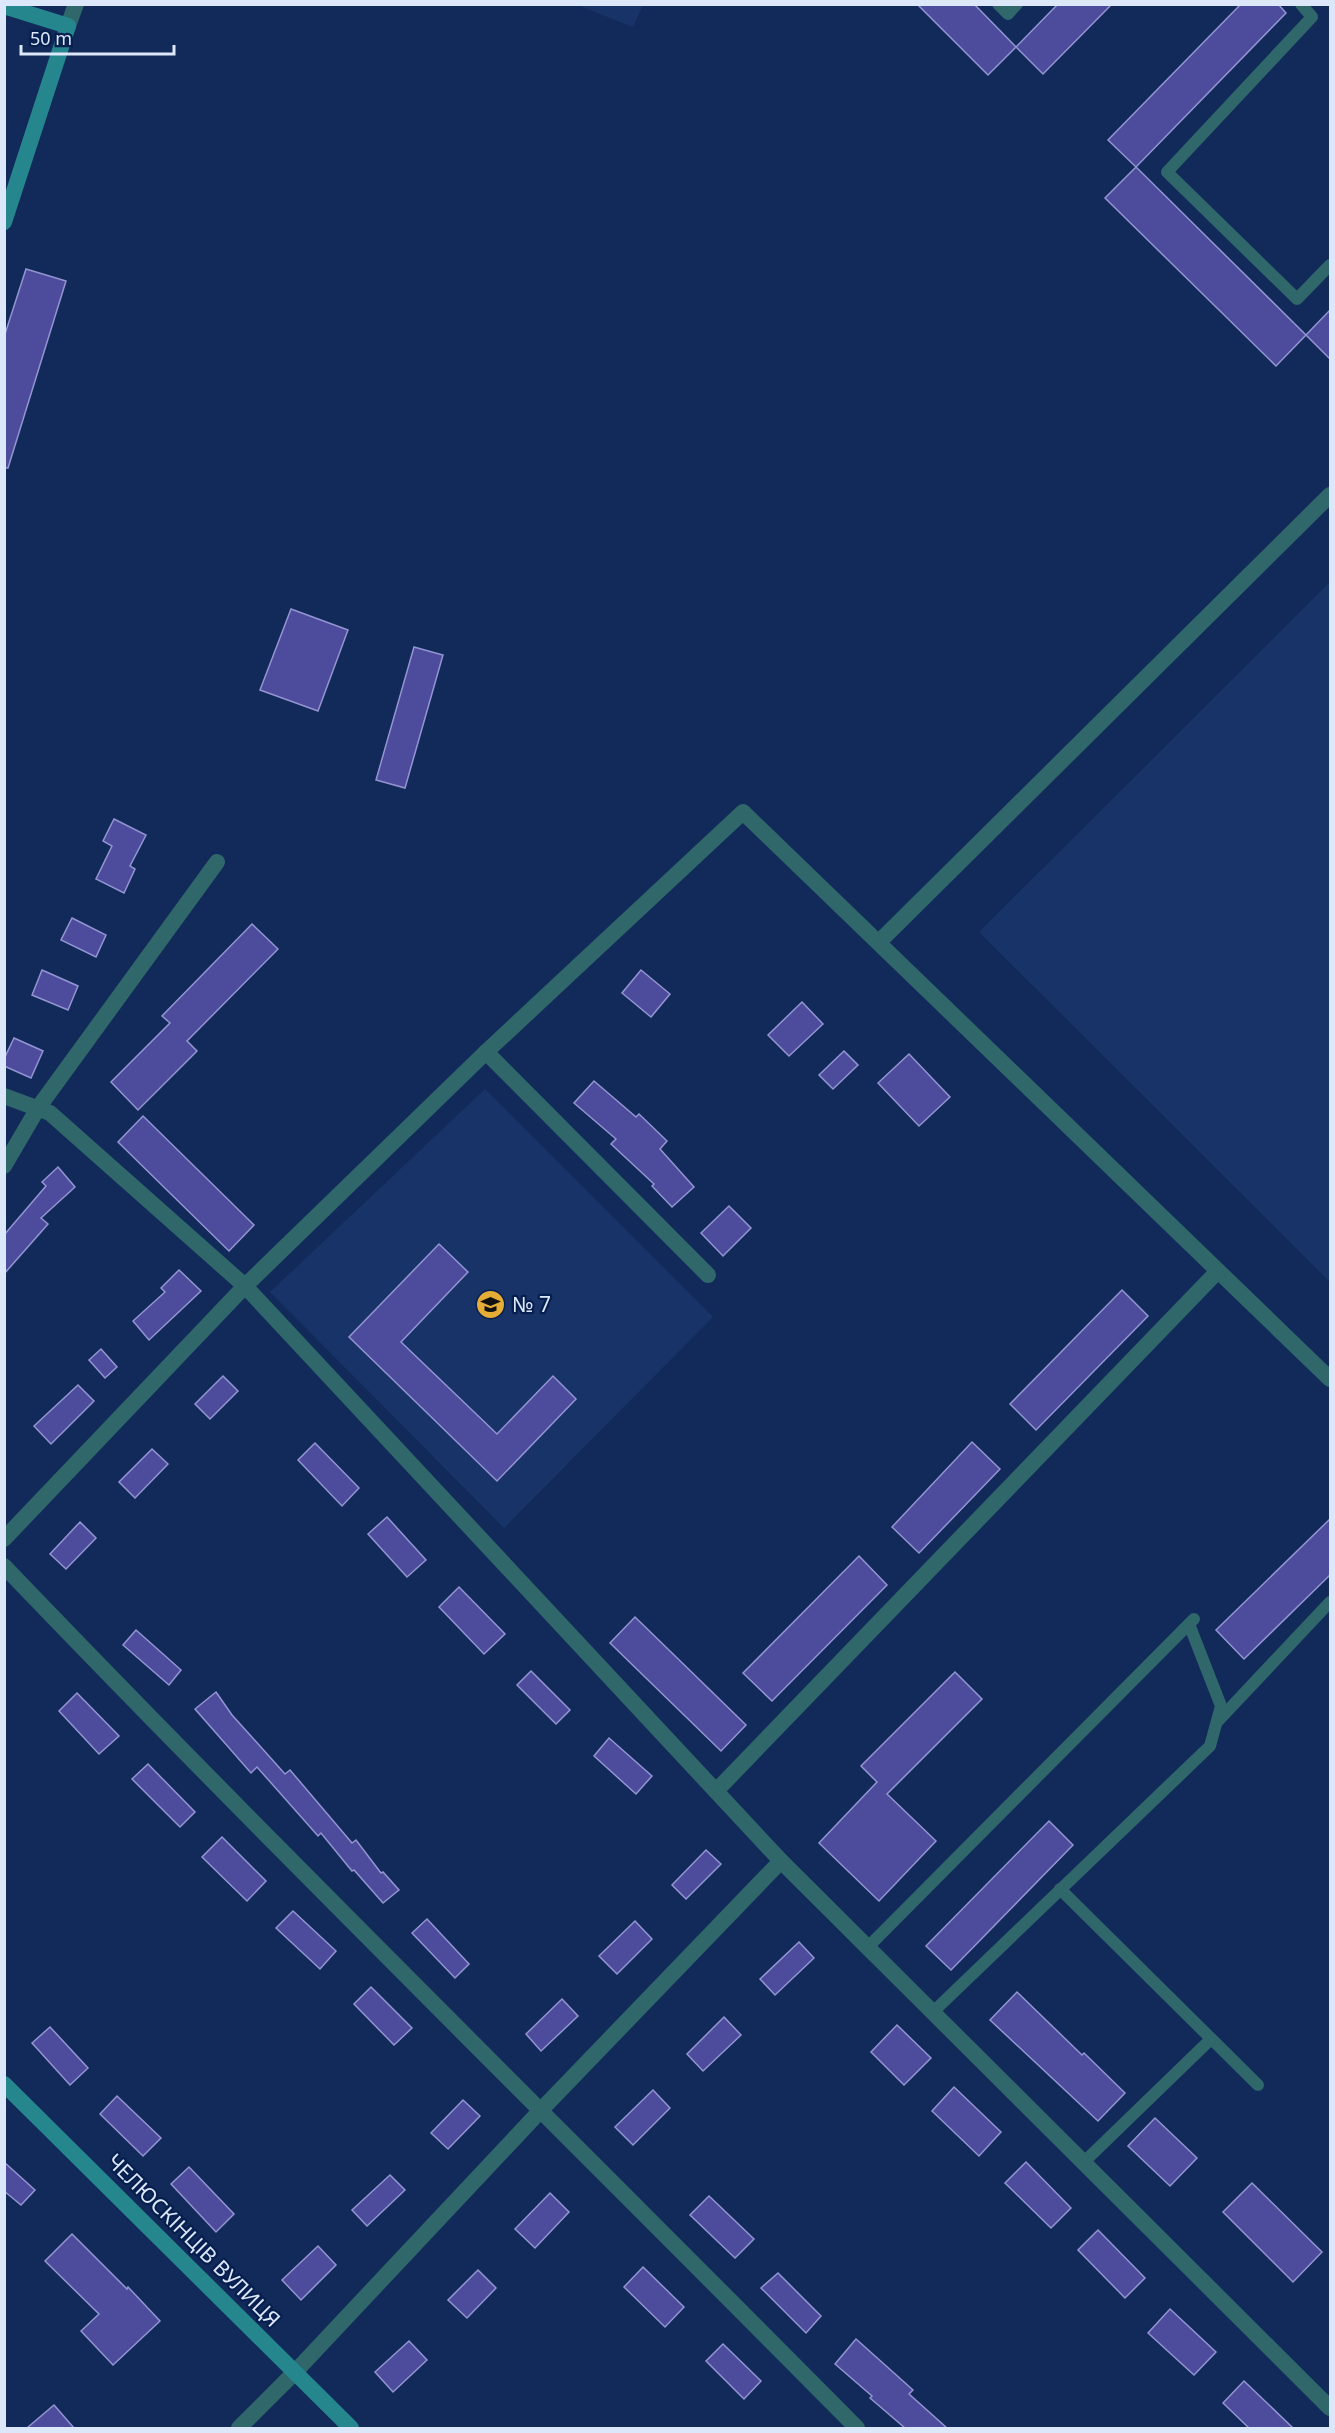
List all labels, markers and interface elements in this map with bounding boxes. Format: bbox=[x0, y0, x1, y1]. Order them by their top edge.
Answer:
scale bar bbox=[21, 18, 174, 56]
text: 50 m bbox=[30, 26, 72, 50]
school or university icon: № 7 bbox=[475, 1288, 507, 1320]
place label: № 7 bbox=[512, 1290, 551, 1318]
street label: ЧЕЛЮСКІНЦІВ ВУЛИЦЯ bbox=[101, 2147, 287, 2333]

